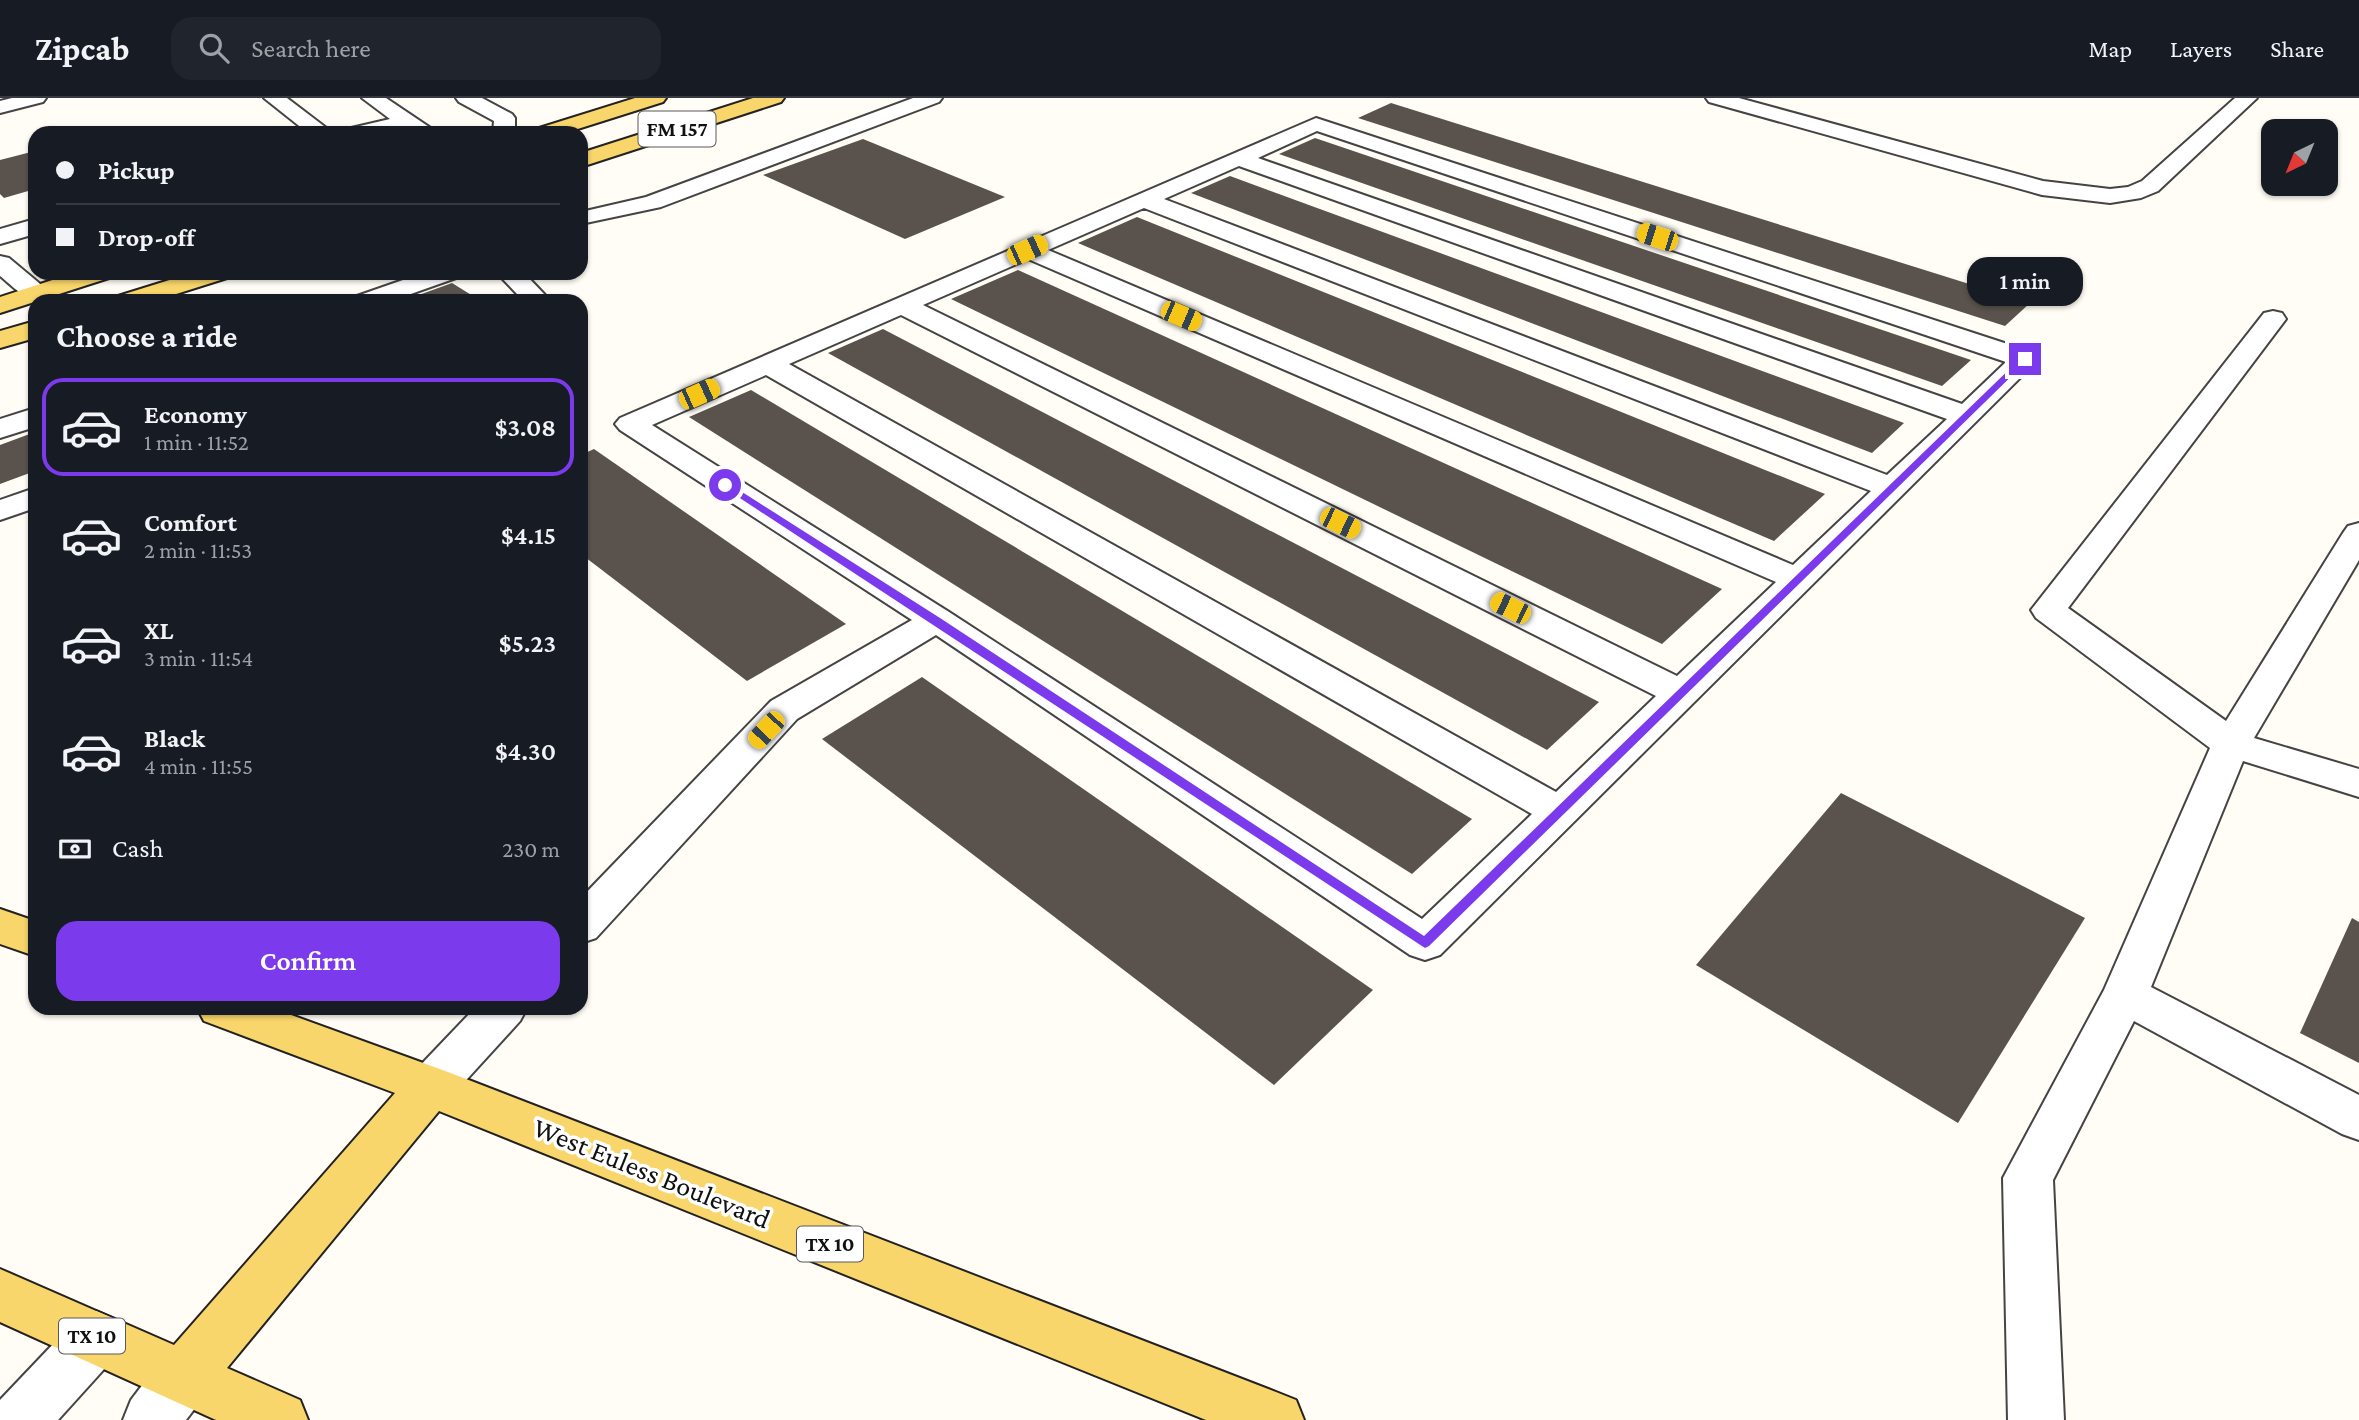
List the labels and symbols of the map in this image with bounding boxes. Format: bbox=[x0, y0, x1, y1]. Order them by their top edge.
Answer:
road number: FM 157 bbox=[638, 112, 716, 146]
north arrow bbox=[2261, 119, 2338, 196]
car bbox=[1634, 221, 1681, 253]
car bbox=[1004, 232, 1051, 268]
callout: 1 min bbox=[1967, 258, 2083, 306]
car bbox=[1158, 298, 1205, 334]
route end bbox=[2009, 343, 2041, 375]
car bbox=[676, 376, 723, 412]
route start bbox=[709, 469, 741, 501]
car bbox=[1317, 504, 1364, 542]
car bbox=[1487, 589, 1534, 627]
car bbox=[744, 707, 789, 753]
street label: West Euless Boulevard bbox=[529, 1111, 775, 1235]
road number: TX 10 bbox=[797, 1226, 863, 1262]
road number: TX 10 bbox=[59, 1318, 125, 1354]

